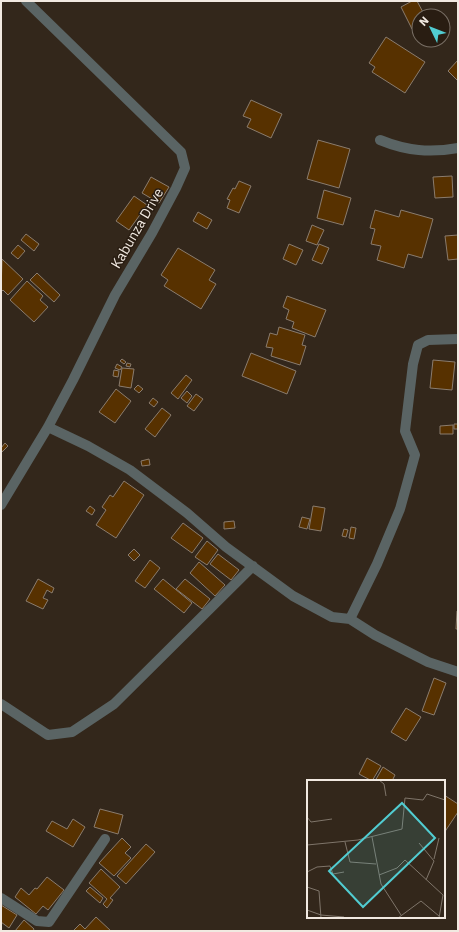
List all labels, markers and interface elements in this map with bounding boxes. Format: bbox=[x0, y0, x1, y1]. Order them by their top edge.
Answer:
north arrow bbox=[411, 8, 451, 48]
text: N bbox=[416, 13, 432, 29]
street label: Kabunza Drive bbox=[107, 184, 167, 271]
inset map bbox=[307, 780, 445, 918]

